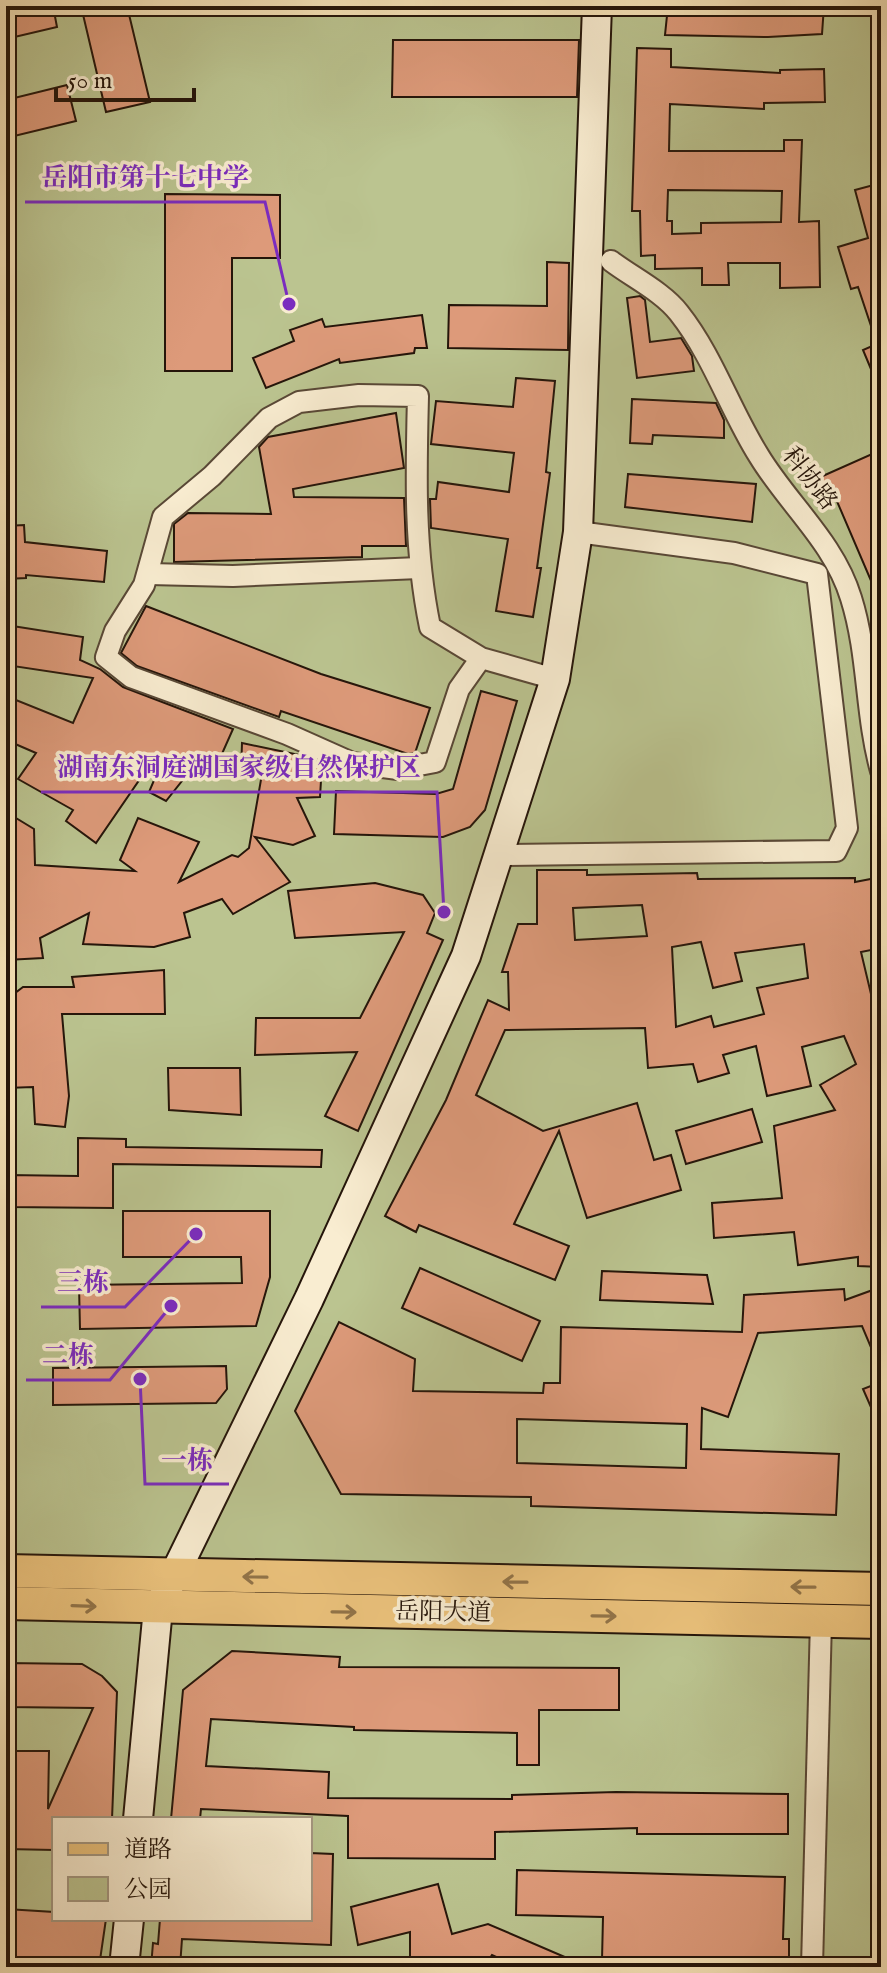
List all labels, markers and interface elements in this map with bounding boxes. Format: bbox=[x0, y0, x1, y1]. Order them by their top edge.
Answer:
scale bar bbox=[56, 52, 194, 102]
text: 50 m bbox=[68, 66, 112, 97]
callout: 岳阳市第十七中学 bbox=[25, 152, 265, 202]
text: 岳阳市第十七中学 bbox=[41, 162, 249, 195]
street label: 科协路 bbox=[775, 441, 843, 517]
callout: 湖南东洞庭湖国家级自然保护区 bbox=[41, 742, 437, 792]
text: 湖南东洞庭湖国家级自然保护区 bbox=[57, 752, 421, 785]
callout: 三栋 bbox=[41, 1257, 125, 1307]
text: 三栋 bbox=[57, 1267, 109, 1300]
callout: 二栋 bbox=[26, 1330, 110, 1380]
text: 二栋 bbox=[42, 1340, 94, 1373]
callout: 一栋 bbox=[145, 1434, 229, 1484]
text: 一栋 bbox=[161, 1445, 213, 1478]
one-way arrow bbox=[242, 1570, 269, 1585]
one-way arrow bbox=[502, 1574, 529, 1590]
one-way arrow bbox=[790, 1579, 817, 1595]
street label: 岳阳大道 bbox=[395, 1597, 491, 1629]
one-way arrow bbox=[70, 1598, 97, 1613]
one-way arrow bbox=[330, 1604, 357, 1620]
one-way arrow bbox=[590, 1608, 617, 1624]
legend bbox=[52, 1817, 312, 1921]
text: 道路 bbox=[124, 1835, 172, 1866]
text: 公园 bbox=[124, 1875, 172, 1906]

